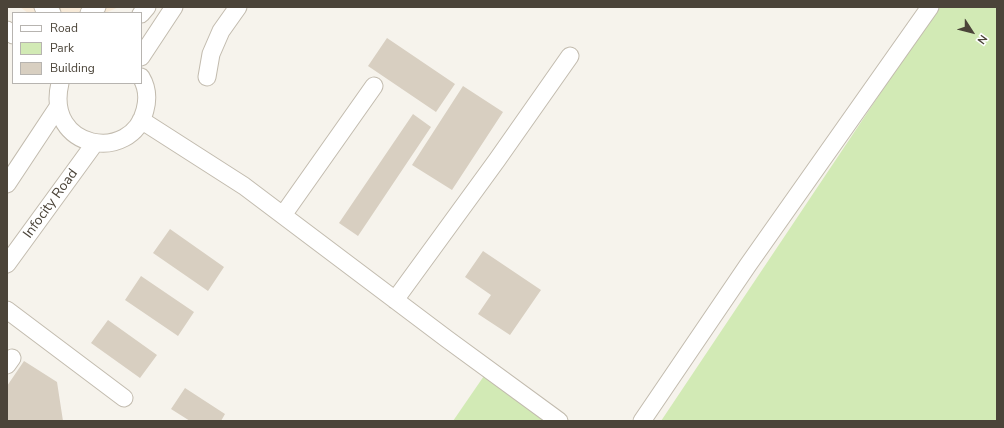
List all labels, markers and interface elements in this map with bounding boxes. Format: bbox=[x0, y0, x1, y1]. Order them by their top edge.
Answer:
legend bbox=[12, 12, 142, 84]
north arrow bbox=[952, 12, 992, 52]
text: Road bbox=[50, 20, 78, 36]
text: N bbox=[974, 32, 991, 47]
text: Park bbox=[50, 40, 74, 56]
text: Building bbox=[50, 60, 95, 76]
street label: Infocity Road bbox=[20, 166, 82, 242]

